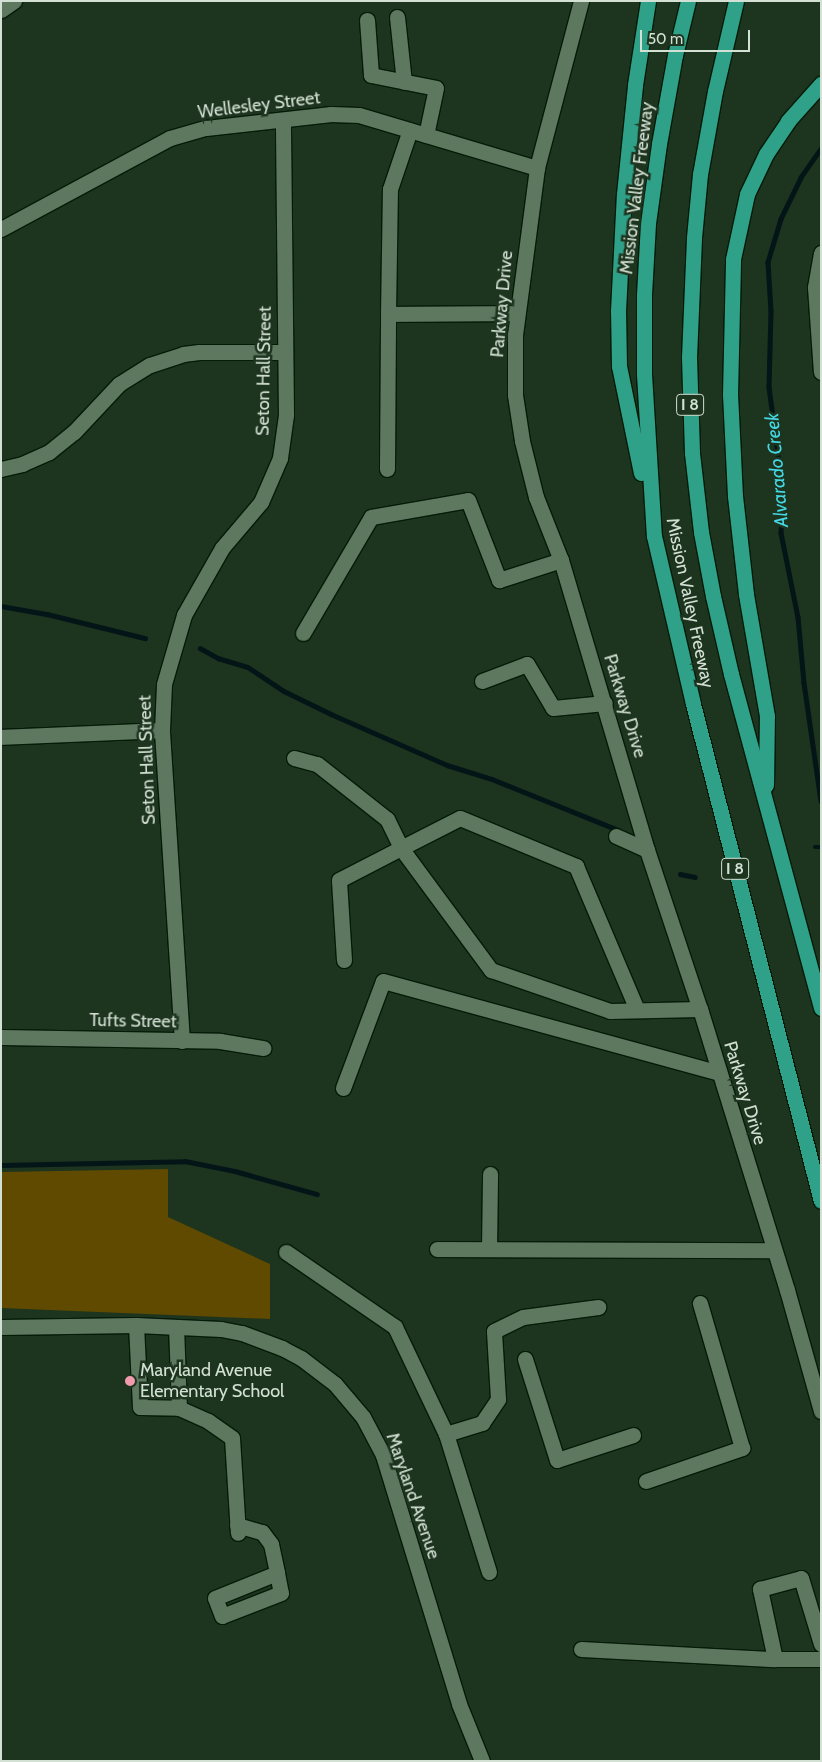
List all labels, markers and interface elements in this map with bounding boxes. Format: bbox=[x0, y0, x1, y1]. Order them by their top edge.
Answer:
scale bar bbox=[642, 20, 752, 52]
text: 50 m bbox=[648, 30, 683, 48]
street label: Wellesley Street bbox=[196, 87, 322, 123]
street label: Mission Valley Freeway bbox=[616, 101, 658, 275]
street label: Parkway Drive bbox=[487, 250, 517, 358]
street label: Seton Hall Street bbox=[252, 306, 276, 436]
road number: I 8 bbox=[675, 392, 705, 418]
water label: Alvarado Creek bbox=[761, 412, 793, 528]
street label: Mission Valley Freeway bbox=[661, 516, 719, 690]
street label: Parkway Drive bbox=[599, 652, 651, 760]
street label: Seton Hall Street bbox=[134, 695, 160, 825]
road number: I 8 bbox=[720, 856, 750, 882]
street label: Tufts Street bbox=[89, 1009, 177, 1033]
street label: Parkway Drive bbox=[719, 1039, 771, 1147]
place label: Maryland Avenue Elementary School bbox=[140, 1360, 284, 1402]
marker: Maryland Avenue Elementary School bbox=[124, 1375, 136, 1387]
street label: Maryland Avenue bbox=[381, 1430, 445, 1562]

